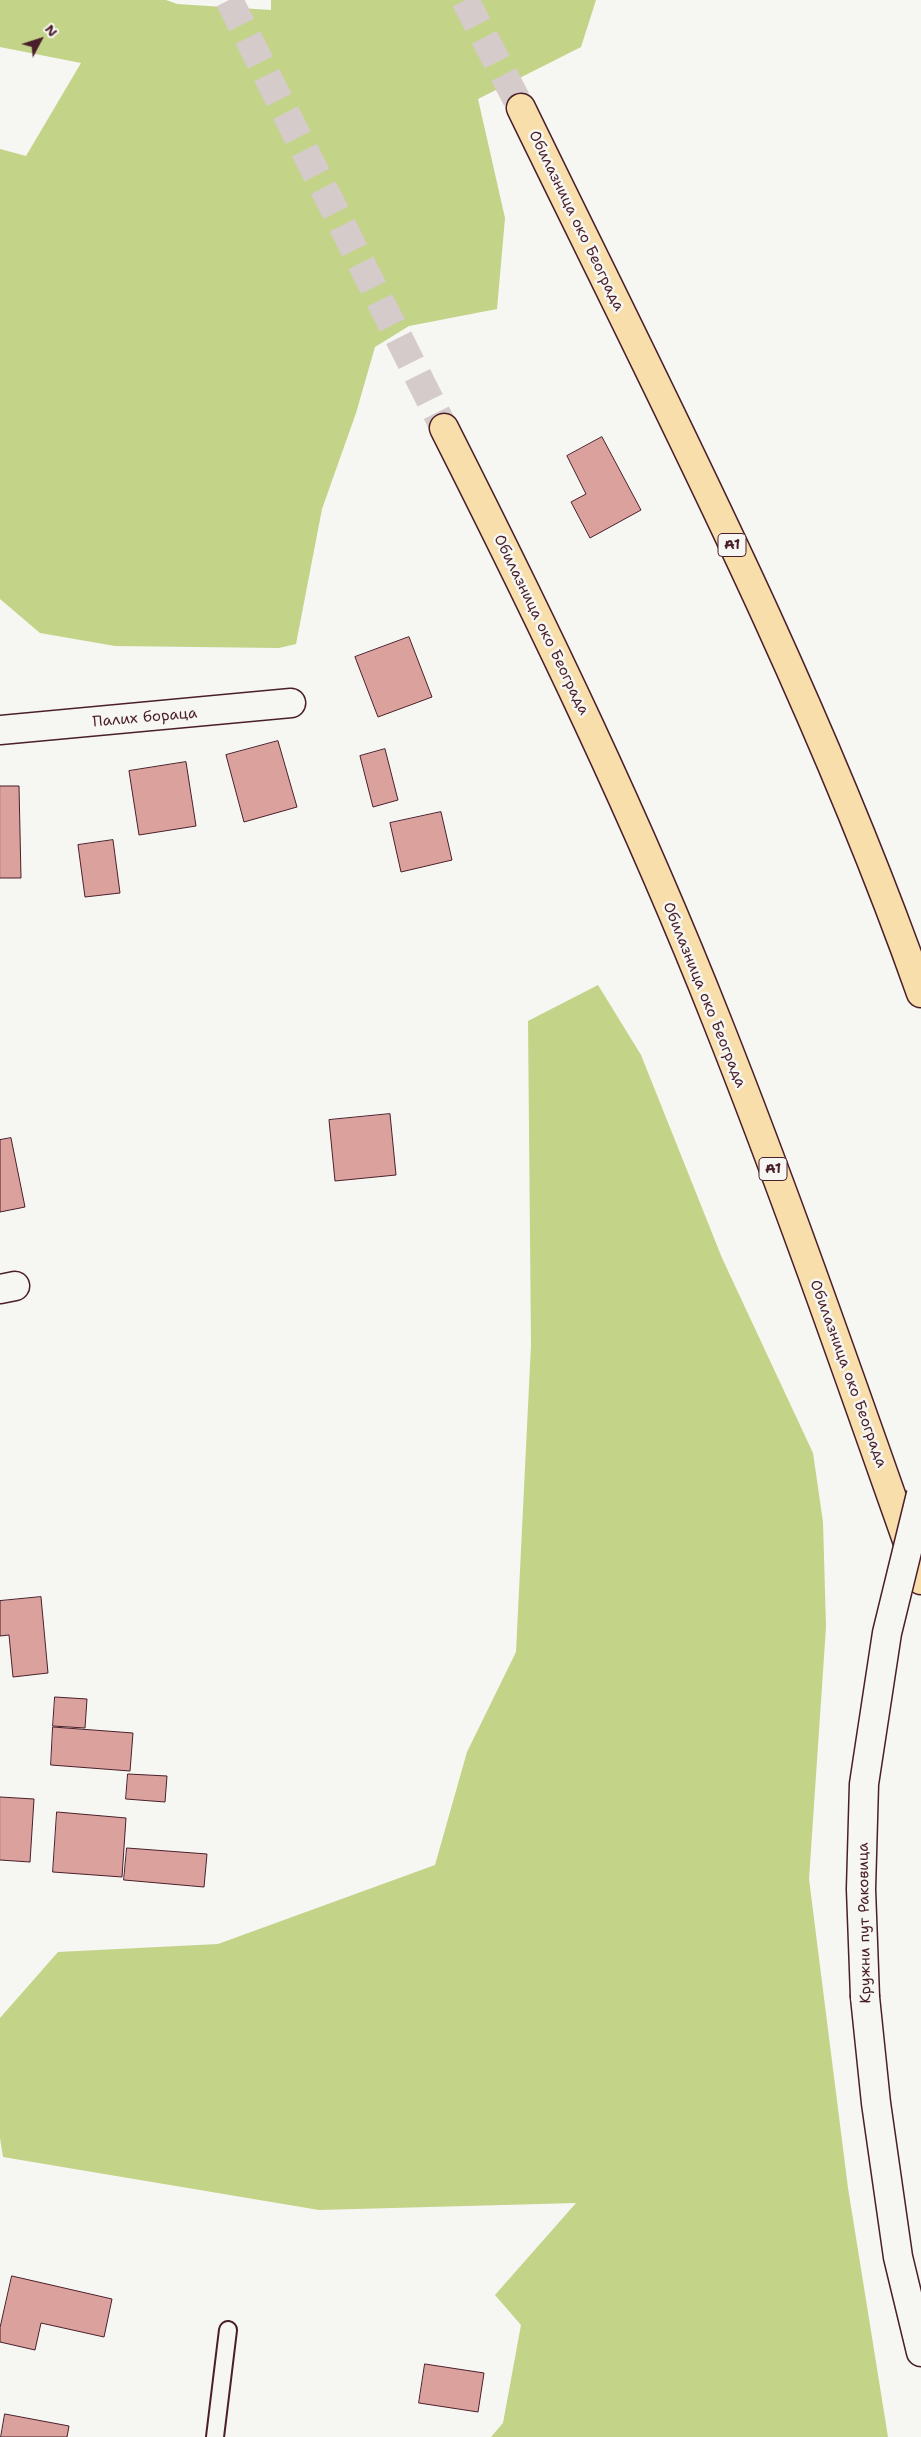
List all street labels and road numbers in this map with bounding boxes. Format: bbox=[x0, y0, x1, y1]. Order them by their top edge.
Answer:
street label: Обилазница око Београда bbox=[524, 128, 628, 314]
street label: Обилазница око Београда bbox=[489, 532, 593, 718]
road number: A1 bbox=[718, 534, 746, 556]
street label: Палих бораца bbox=[92, 704, 198, 732]
street label: Обилазница око Београда bbox=[658, 900, 750, 1090]
road number: A1 bbox=[759, 1158, 787, 1180]
street label: Обилазница око Београда bbox=[806, 1278, 890, 1470]
street label: Кружни пут Раковица bbox=[855, 1842, 875, 2004]

